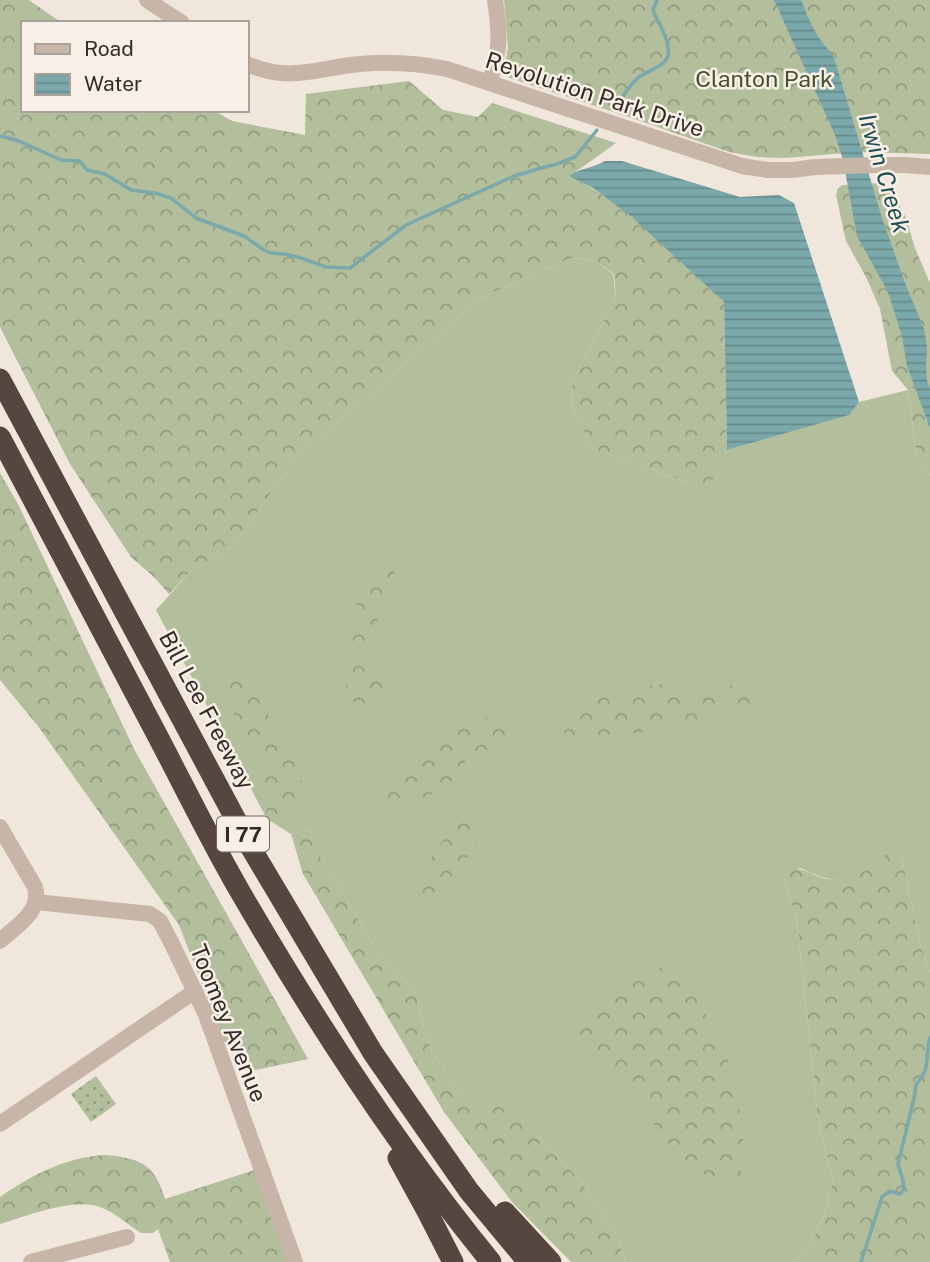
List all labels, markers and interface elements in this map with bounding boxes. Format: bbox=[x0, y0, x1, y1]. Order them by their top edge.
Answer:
legend bbox=[21, 21, 248, 112]
text: Road bbox=[84, 36, 134, 61]
street label: Revolution Park Drive bbox=[482, 46, 708, 142]
park label: Clanton Park bbox=[695, 65, 833, 92]
text: Water bbox=[84, 71, 142, 96]
water label: Irwin Creek bbox=[854, 110, 916, 236]
street label: Bill Lee Freeway bbox=[154, 626, 260, 794]
road number: I 77 bbox=[217, 816, 269, 852]
street label: Toomey Avenue bbox=[185, 940, 273, 1106]

